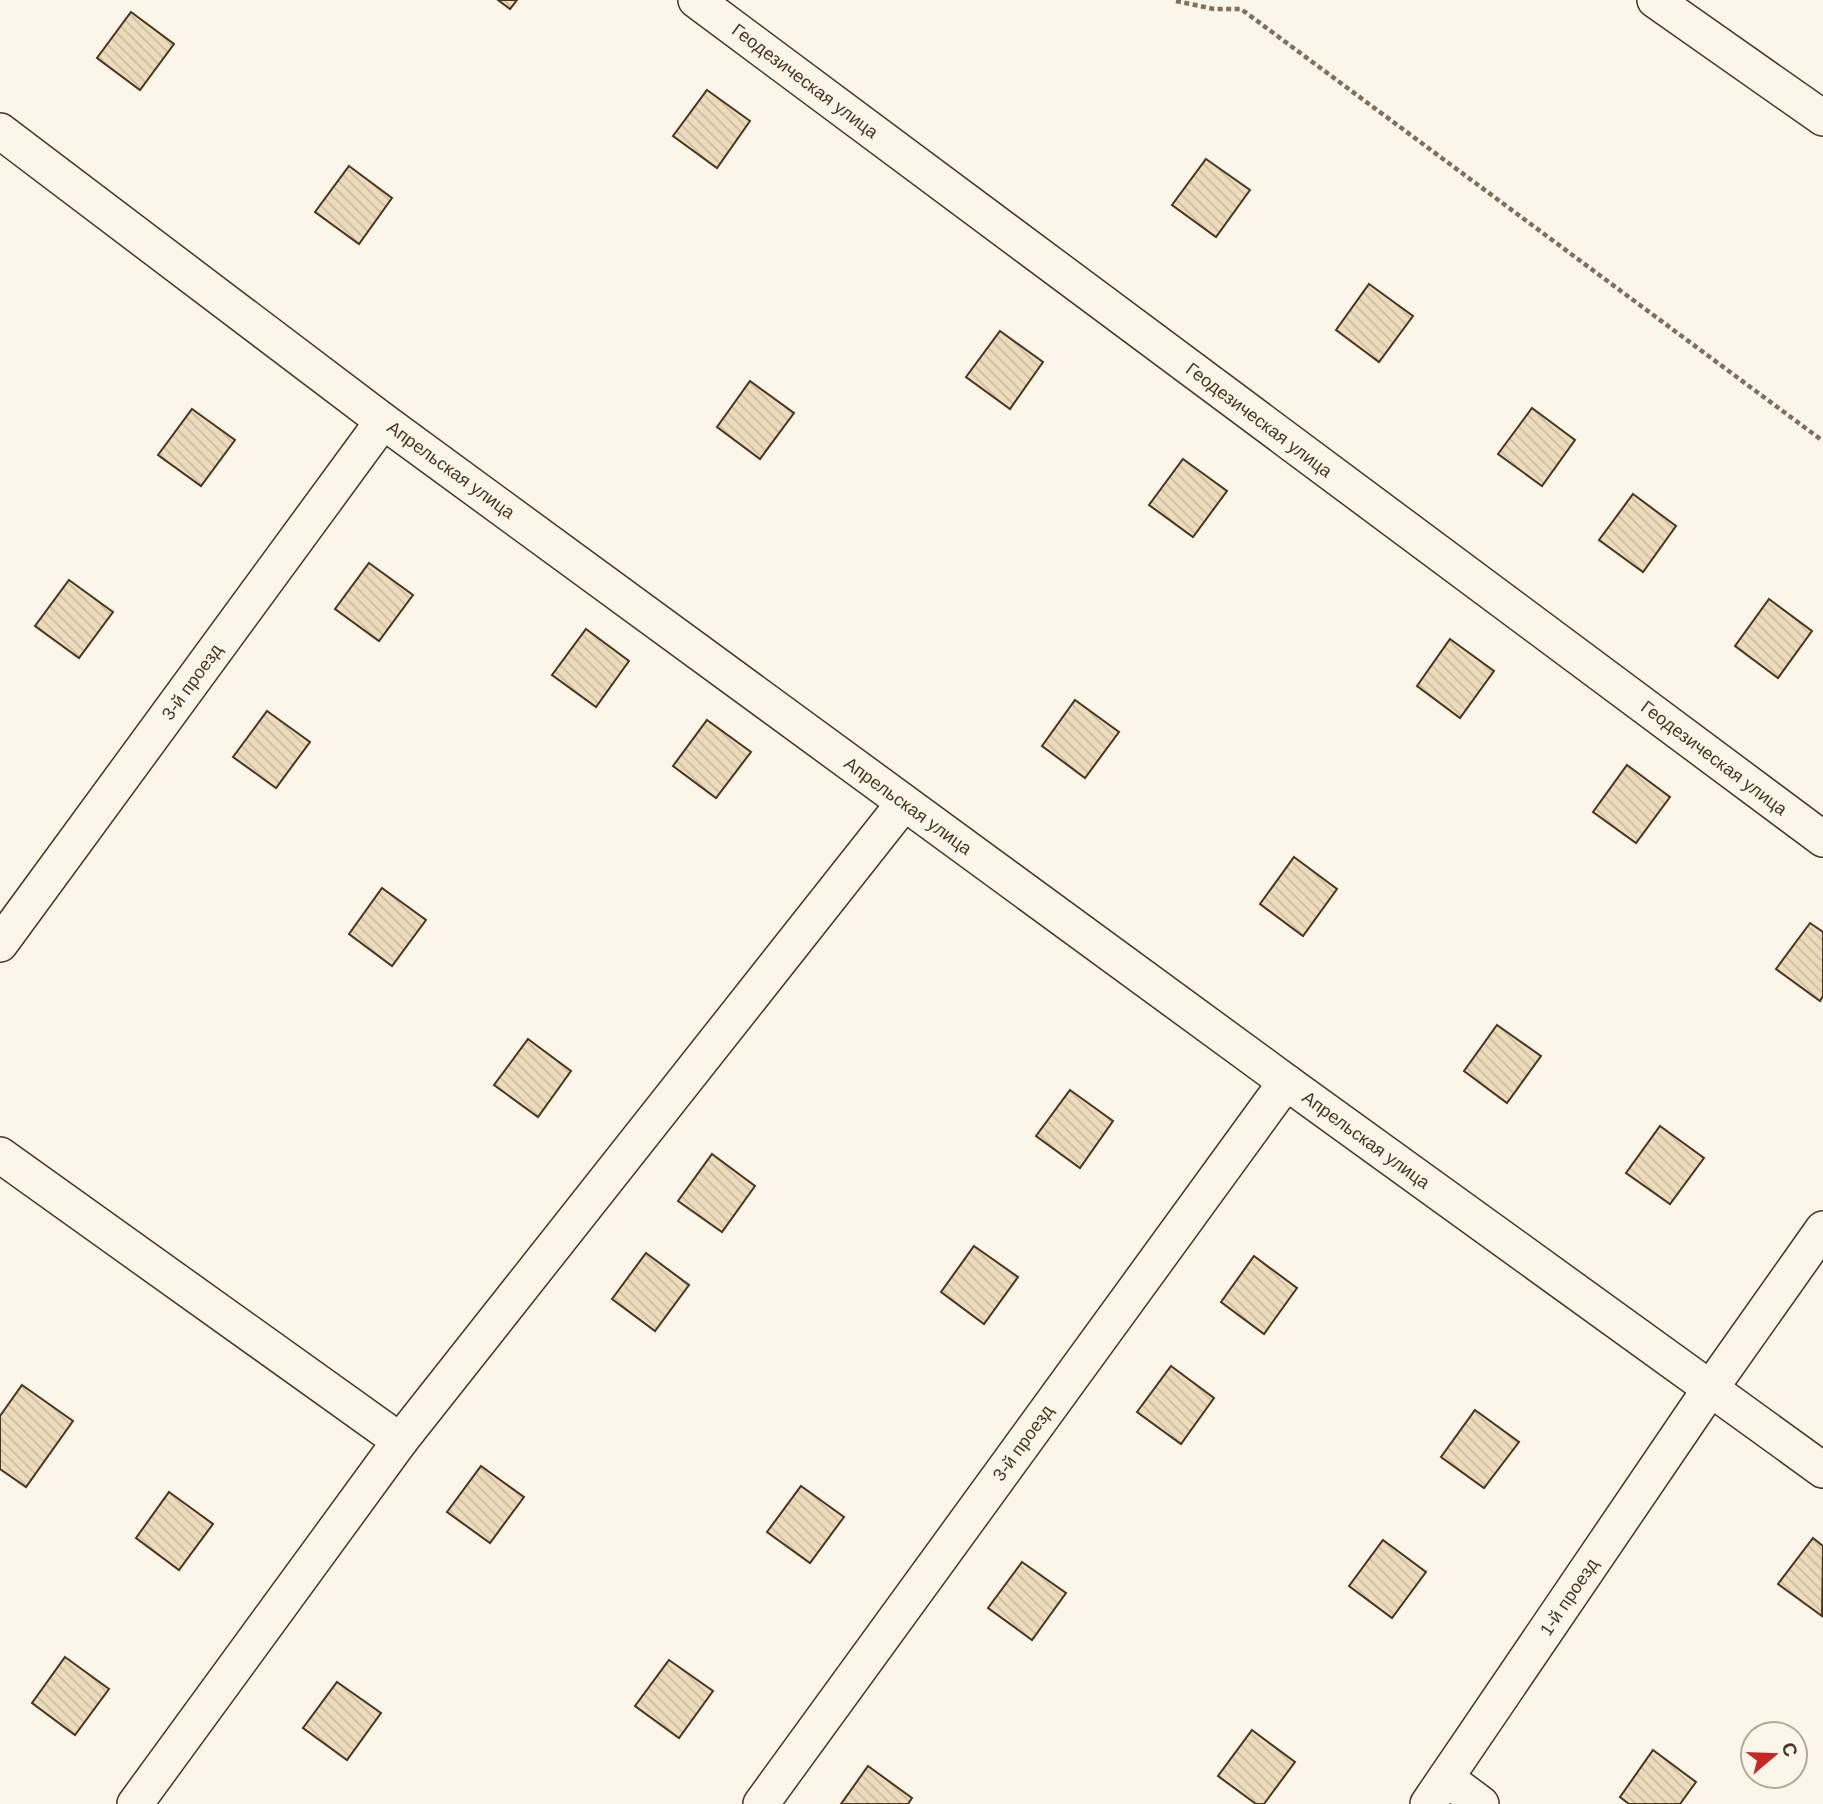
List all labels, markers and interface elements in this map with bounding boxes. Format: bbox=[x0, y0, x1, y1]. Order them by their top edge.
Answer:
street label: Геодезическая улица bbox=[728, 20, 883, 143]
street label: Геодезическая улица bbox=[1182, 359, 1337, 482]
street label: Апрельская улица bbox=[383, 417, 519, 524]
street label: 3-й проезд bbox=[158, 640, 226, 724]
street label: Геодезическая улица bbox=[1637, 697, 1792, 820]
street label: Апрельская улица bbox=[840, 753, 976, 860]
street label: Апрельская улица bbox=[1298, 1087, 1434, 1194]
street label: 3-й проезд bbox=[989, 1401, 1057, 1485]
street label: 1-й проезд bbox=[1536, 1554, 1602, 1639]
north arrow bbox=[1739, 1720, 1809, 1790]
text: С bbox=[1777, 1740, 1802, 1760]

